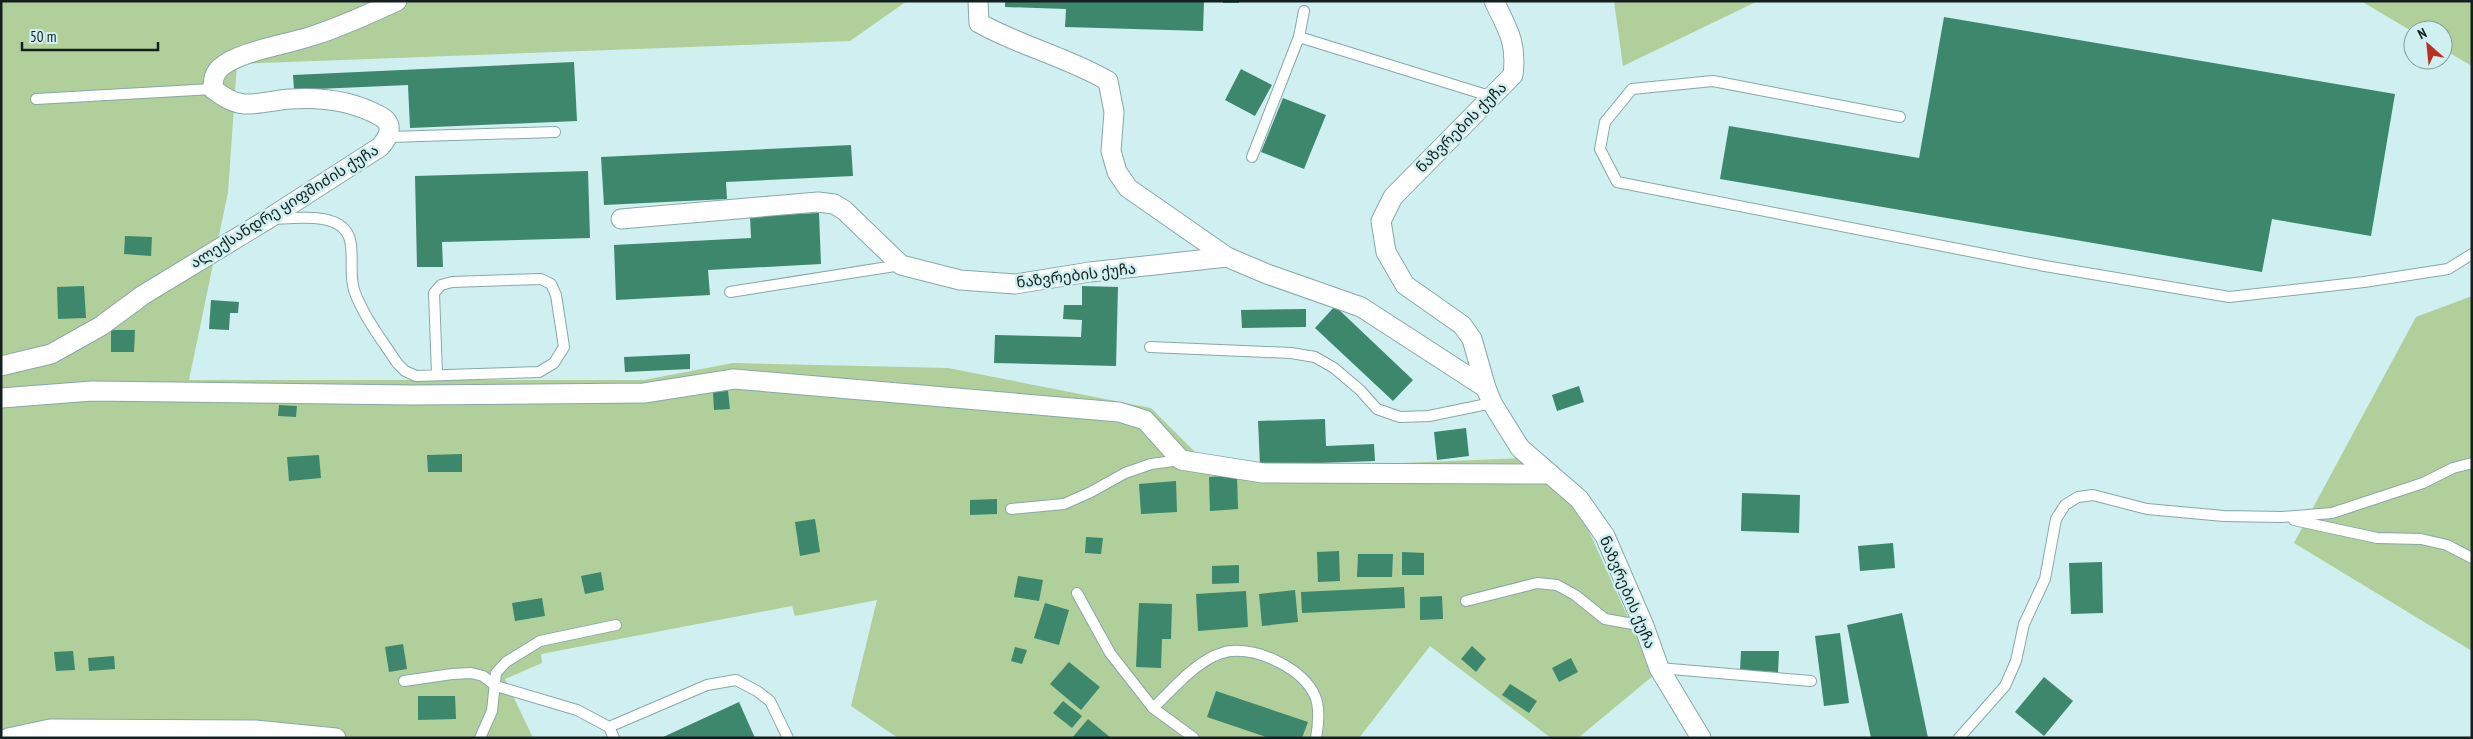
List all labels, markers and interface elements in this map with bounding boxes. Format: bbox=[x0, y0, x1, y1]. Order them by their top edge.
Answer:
scale bar bbox=[22, 20, 159, 52]
north arrow bbox=[2403, 20, 2453, 70]
text: N bbox=[2415, 24, 2430, 43]
text: 50 m bbox=[30, 27, 56, 46]
street label: ნაზვრების ქუჩა bbox=[1412, 78, 1510, 176]
street label: ალექსანდრე ყიფშიძის ქუჩა bbox=[186, 140, 382, 272]
street label: ნაზვრების ქუჩა bbox=[1015, 258, 1137, 292]
street label: ნაზვრების ქუჩა bbox=[1596, 533, 1660, 651]

